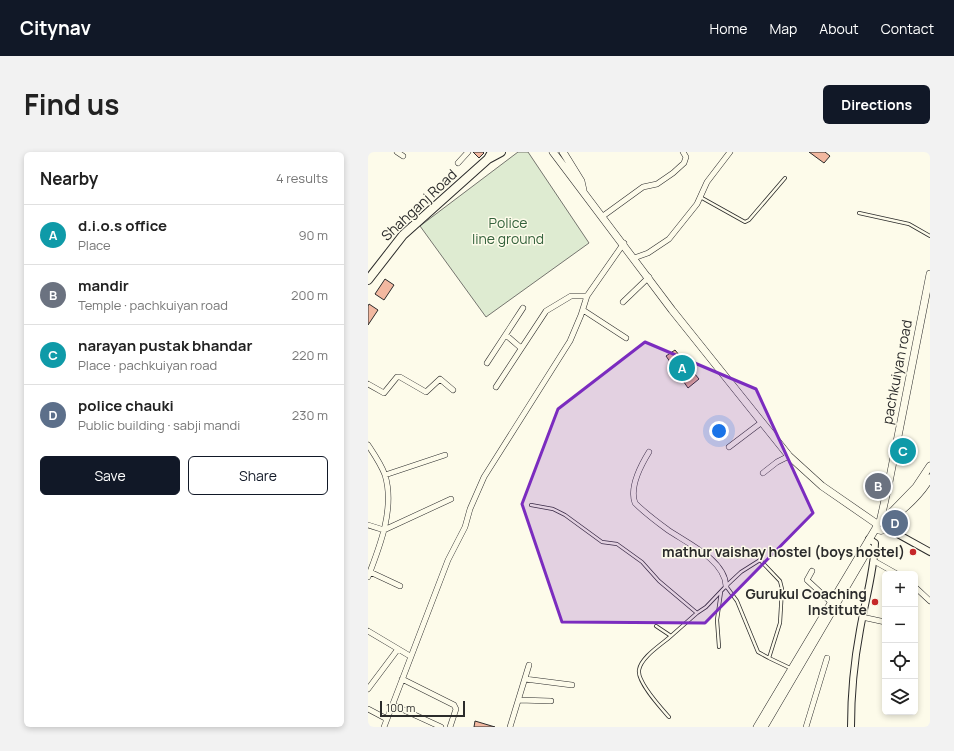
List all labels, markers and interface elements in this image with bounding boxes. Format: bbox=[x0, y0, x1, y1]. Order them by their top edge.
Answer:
text: Citynav bbox=[20, 15, 91, 41]
text: Home bbox=[710, 19, 747, 38]
text: Map bbox=[769, 19, 797, 38]
text: About bbox=[819, 19, 859, 38]
text: Contact bbox=[881, 19, 934, 38]
text: Find us bbox=[24, 85, 119, 123]
button: Directions bbox=[823, 85, 930, 124]
street label: Shahganj Road bbox=[377, 165, 461, 245]
text: Nearby bbox=[40, 167, 98, 190]
text: 4 results bbox=[276, 169, 328, 187]
park label: Police line ground bbox=[472, 213, 544, 248]
text: d.i.o.s office bbox=[78, 215, 167, 236]
text: A bbox=[49, 226, 57, 244]
text: 90 m bbox=[298, 226, 328, 244]
text: Place bbox=[78, 236, 111, 254]
text: mandir bbox=[78, 275, 129, 296]
text: B bbox=[49, 286, 57, 304]
text: 200 m bbox=[291, 286, 328, 304]
text: Temple · pachkuiyan road bbox=[78, 296, 228, 314]
street label: pachkuiyan road bbox=[877, 318, 916, 426]
text: narayan pustak bhandar bbox=[78, 335, 252, 356]
text: C bbox=[48, 346, 58, 364]
text: 220 m bbox=[292, 346, 328, 364]
pin: A bbox=[669, 353, 695, 383]
text: Place · pachkuiyan road bbox=[78, 356, 217, 374]
text: police chauki bbox=[78, 395, 174, 416]
text: D bbox=[48, 406, 58, 424]
text: 230 m bbox=[292, 406, 328, 424]
text: Public building · sabji mandi bbox=[78, 416, 240, 434]
your location bbox=[709, 421, 729, 441]
pin: C bbox=[890, 436, 916, 466]
button: Save bbox=[40, 456, 180, 495]
button: Share bbox=[188, 456, 328, 495]
pin: B bbox=[865, 471, 891, 501]
pin: D bbox=[882, 508, 908, 538]
place label: mathur vaishay hostel (boys hostel) bbox=[662, 542, 905, 561]
marker: mathur vaishay hostel (boys hostel) bbox=[908, 547, 918, 557]
map controls bbox=[882, 571, 918, 715]
button: + bbox=[882, 571, 918, 607]
place label: Gurukul Coaching Institute bbox=[745, 584, 867, 619]
marker: Gurukul Coaching Institute bbox=[870, 597, 880, 607]
button: − bbox=[882, 607, 918, 643]
button: locate bbox=[882, 643, 918, 679]
button: layers bbox=[882, 679, 918, 715]
scale bar bbox=[380, 699, 465, 718]
text: 100 m bbox=[386, 700, 415, 715]

